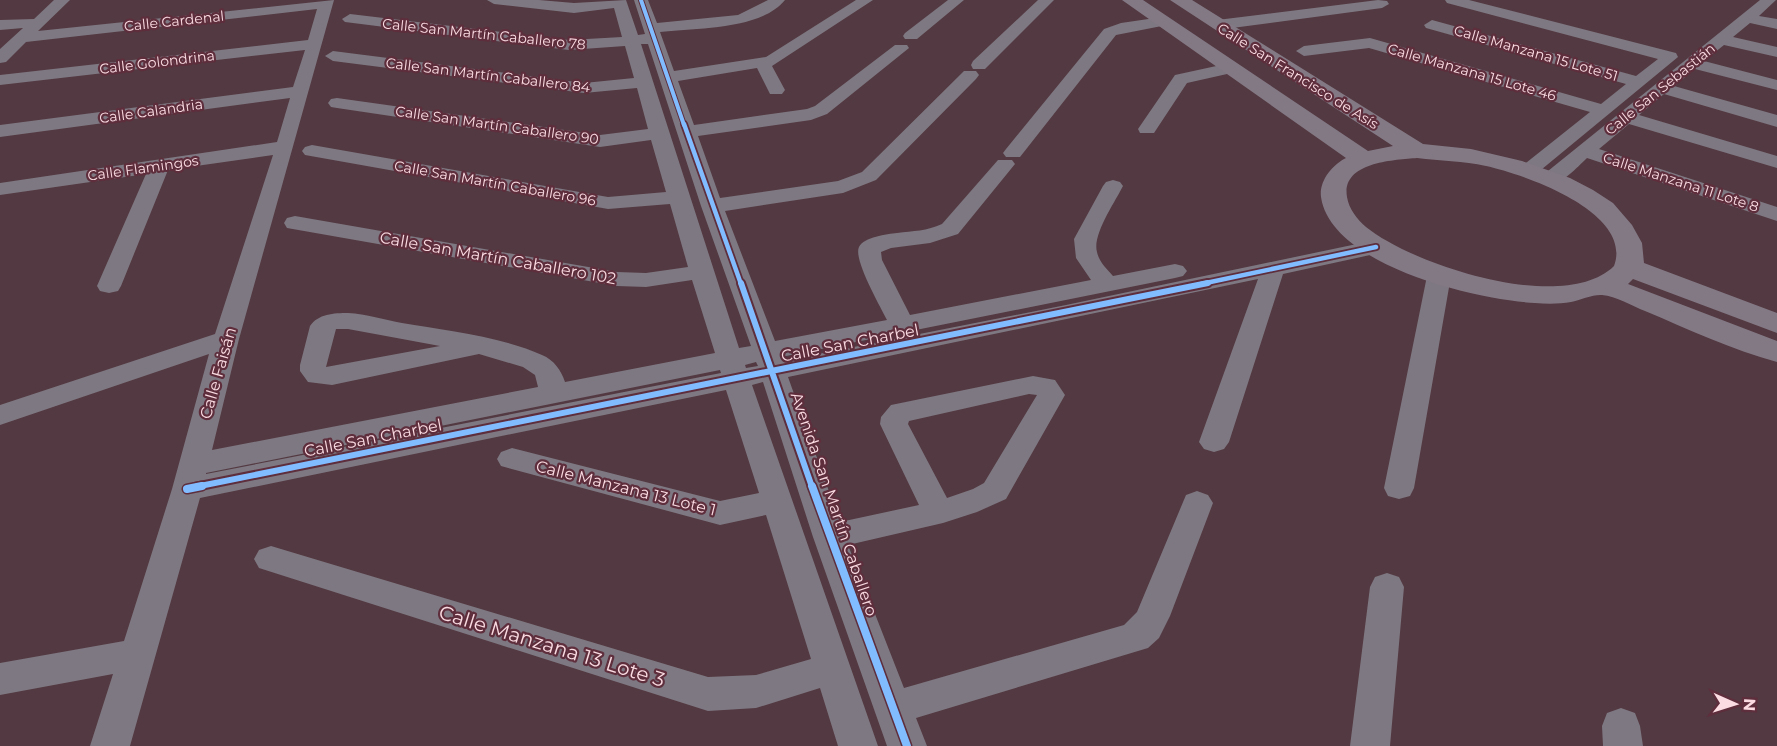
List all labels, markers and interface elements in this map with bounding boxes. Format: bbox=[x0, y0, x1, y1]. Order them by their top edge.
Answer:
street label: Calle Cardenal bbox=[123, 7, 225, 35]
street label: Calle San Martín Caballero 78 bbox=[381, 14, 587, 54]
street label: Calle San Francisco de Asís bbox=[1214, 19, 1382, 133]
street label: Calle Manzana 15 Lote 51 bbox=[1452, 21, 1620, 85]
street label: Calle Manzana 15 Lote 46 bbox=[1386, 39, 1559, 105]
street label: Calle San Sebastián bbox=[1601, 39, 1719, 139]
street label: Calle Golondrina bbox=[98, 46, 216, 78]
street label: Calle San Martín Caballero 84 bbox=[385, 54, 592, 97]
street label: Calle Calandria bbox=[98, 95, 204, 127]
street label: Calle San Martín Caballero 90 bbox=[394, 102, 600, 148]
street label: Calle Manzana 11 Lote 8 bbox=[1601, 148, 1761, 216]
street label: Calle Flamingos bbox=[86, 151, 200, 185]
street label: Calle San Martín Caballero 96 bbox=[393, 156, 598, 210]
street label: Calle San Martín Caballero 102 bbox=[378, 228, 618, 288]
street label: Calle San Charbel bbox=[779, 320, 921, 366]
street label: Calle Faisán bbox=[196, 325, 240, 421]
street label: Avenida San Martín Caballero bbox=[787, 390, 881, 618]
street label: Calle San Charbel bbox=[302, 415, 444, 461]
street label: Calle Manzana 13 Lote 1 bbox=[534, 456, 718, 520]
street label: Calle Manzana 13 Lote 3 bbox=[436, 600, 668, 692]
north arrow bbox=[1705, 674, 1765, 734]
text: N bbox=[1740, 698, 1759, 712]

